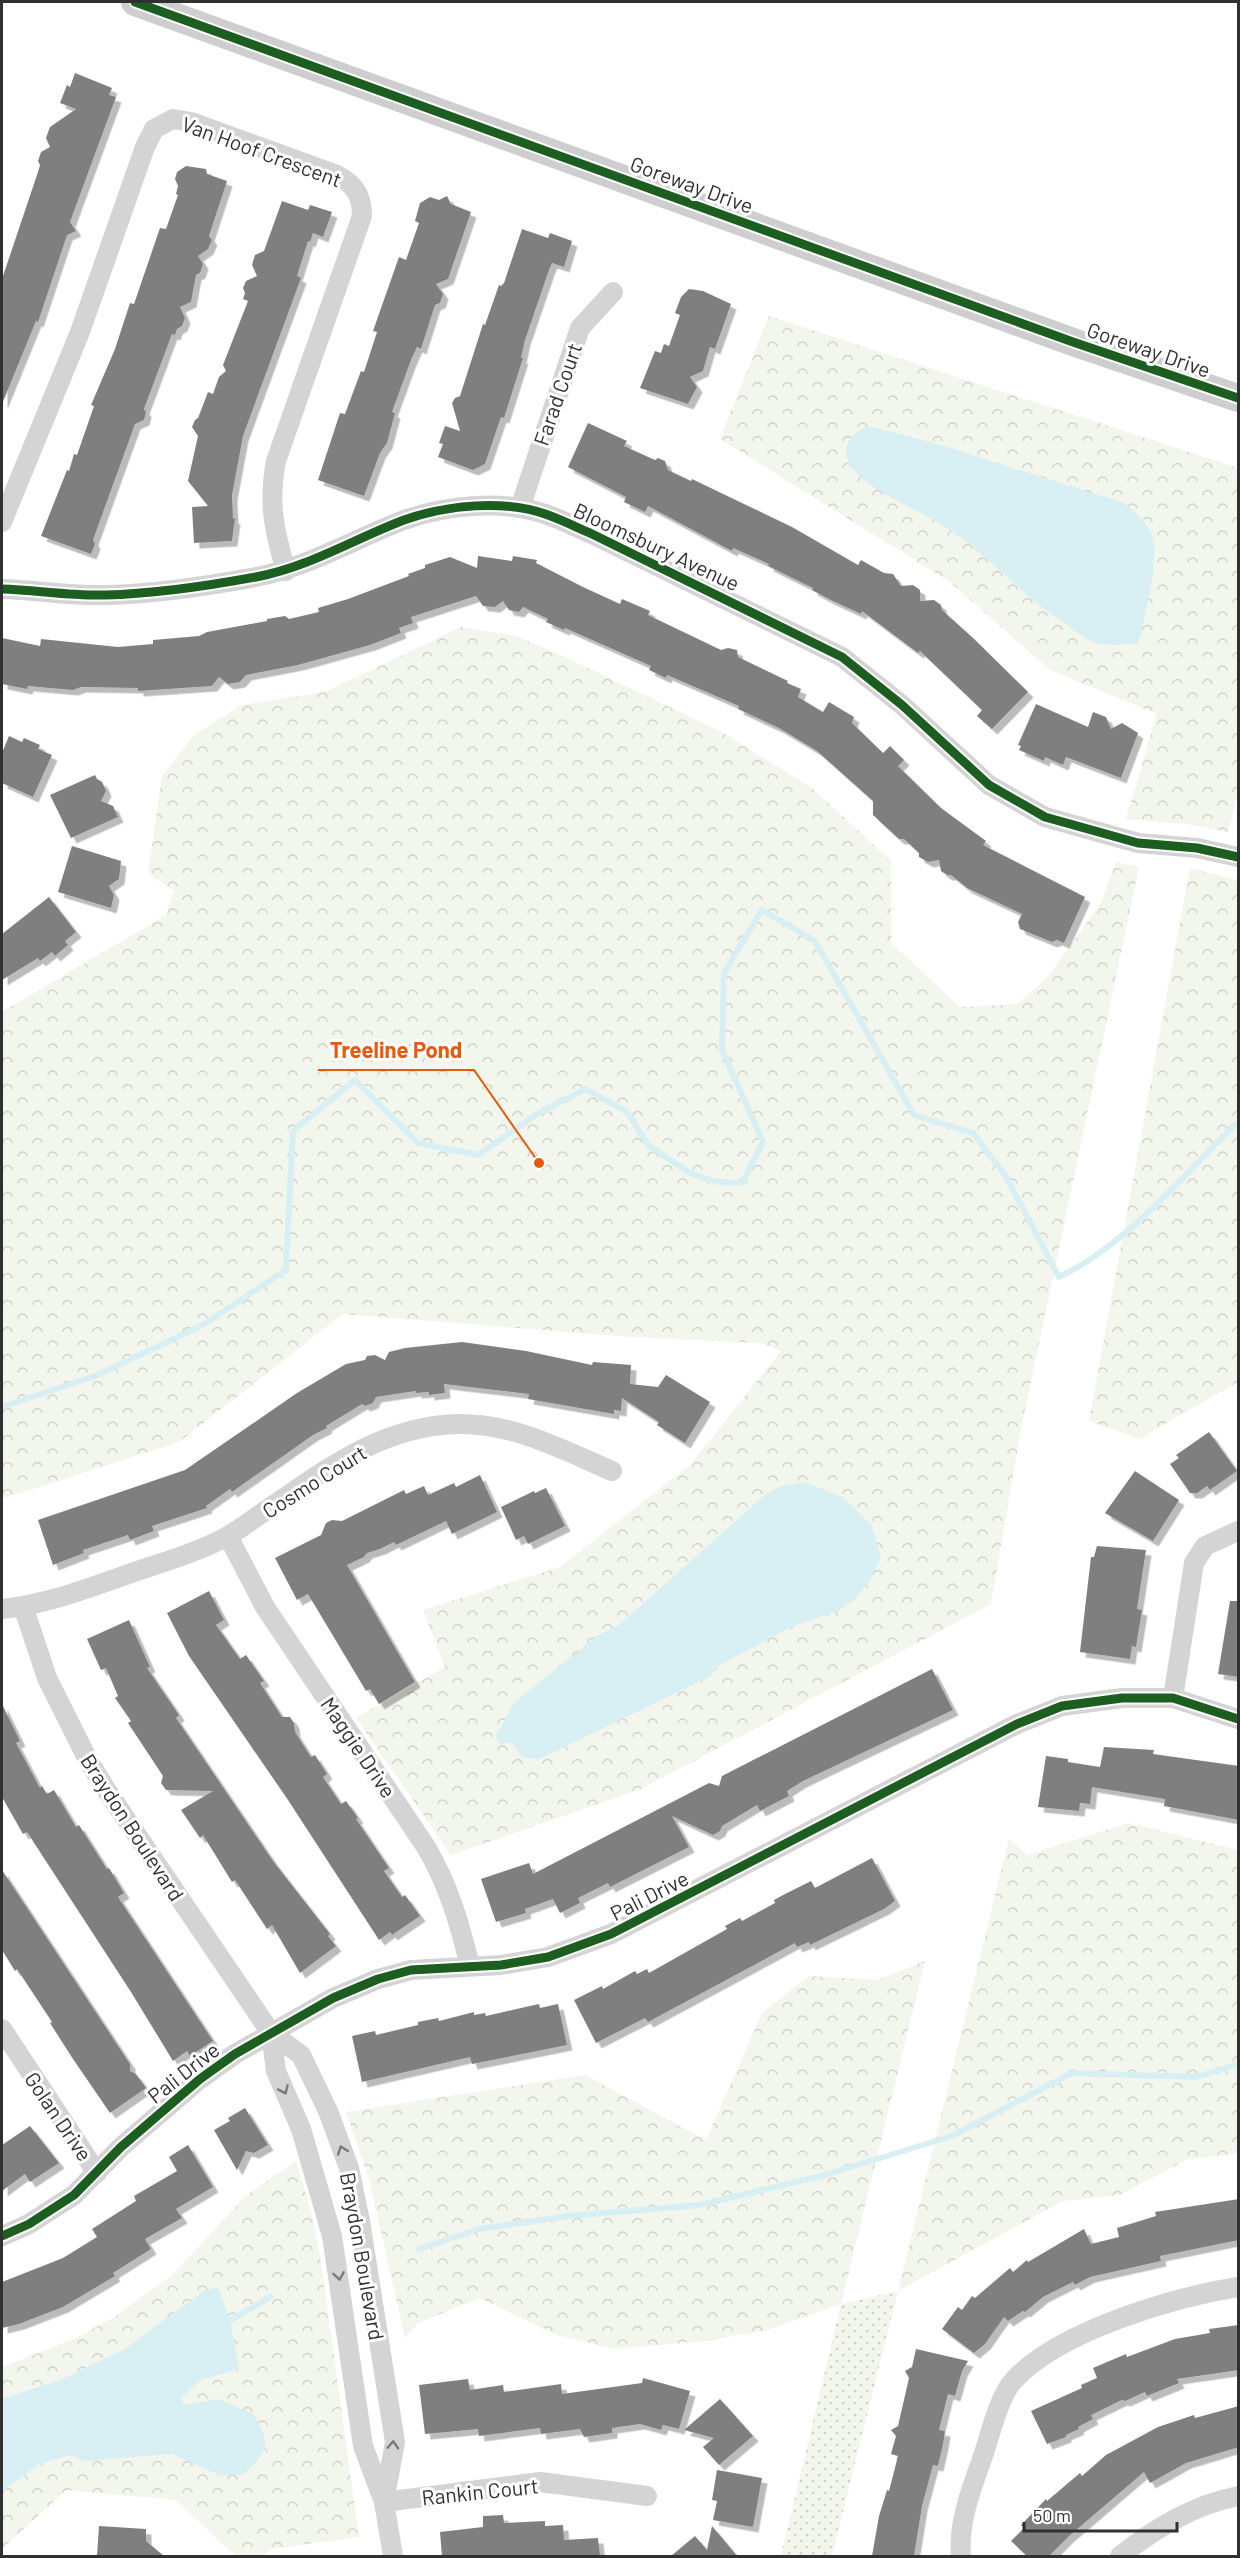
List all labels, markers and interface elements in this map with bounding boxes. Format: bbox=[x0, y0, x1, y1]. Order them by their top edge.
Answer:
street label: Van Hoof Crescent bbox=[179, 110, 345, 192]
street label: Goreway Drive bbox=[627, 150, 757, 218]
street label: Goreway Drive bbox=[1084, 316, 1214, 382]
street label: Farad Court bbox=[528, 339, 586, 449]
street label: Bloomsbury Avenue bbox=[570, 497, 744, 595]
callout: Treeline Pond bbox=[318, 1030, 474, 1070]
text: Treeline Pond bbox=[330, 1036, 462, 1062]
street label: Cosmo Court bbox=[257, 1439, 371, 1523]
street label: Maggie Drive bbox=[316, 1692, 402, 1802]
street label: Braydon Boulevard bbox=[76, 1749, 190, 1905]
street label: Pali Drive bbox=[606, 1865, 692, 1925]
street label: Pali Drive bbox=[142, 2036, 224, 2108]
street label: Golan Drive bbox=[20, 2067, 98, 2165]
one-way arrow bbox=[277, 2083, 289, 2094]
one-way arrow bbox=[337, 2145, 349, 2156]
street label: Braydon Boulevard bbox=[336, 2170, 390, 2342]
one-way arrow bbox=[332, 2272, 344, 2281]
one-way arrow bbox=[386, 2440, 399, 2449]
street label: Rankin Court bbox=[420, 2472, 540, 2510]
scale bar bbox=[1024, 2495, 1177, 2533]
text: 50 m bbox=[1033, 2504, 1071, 2526]

